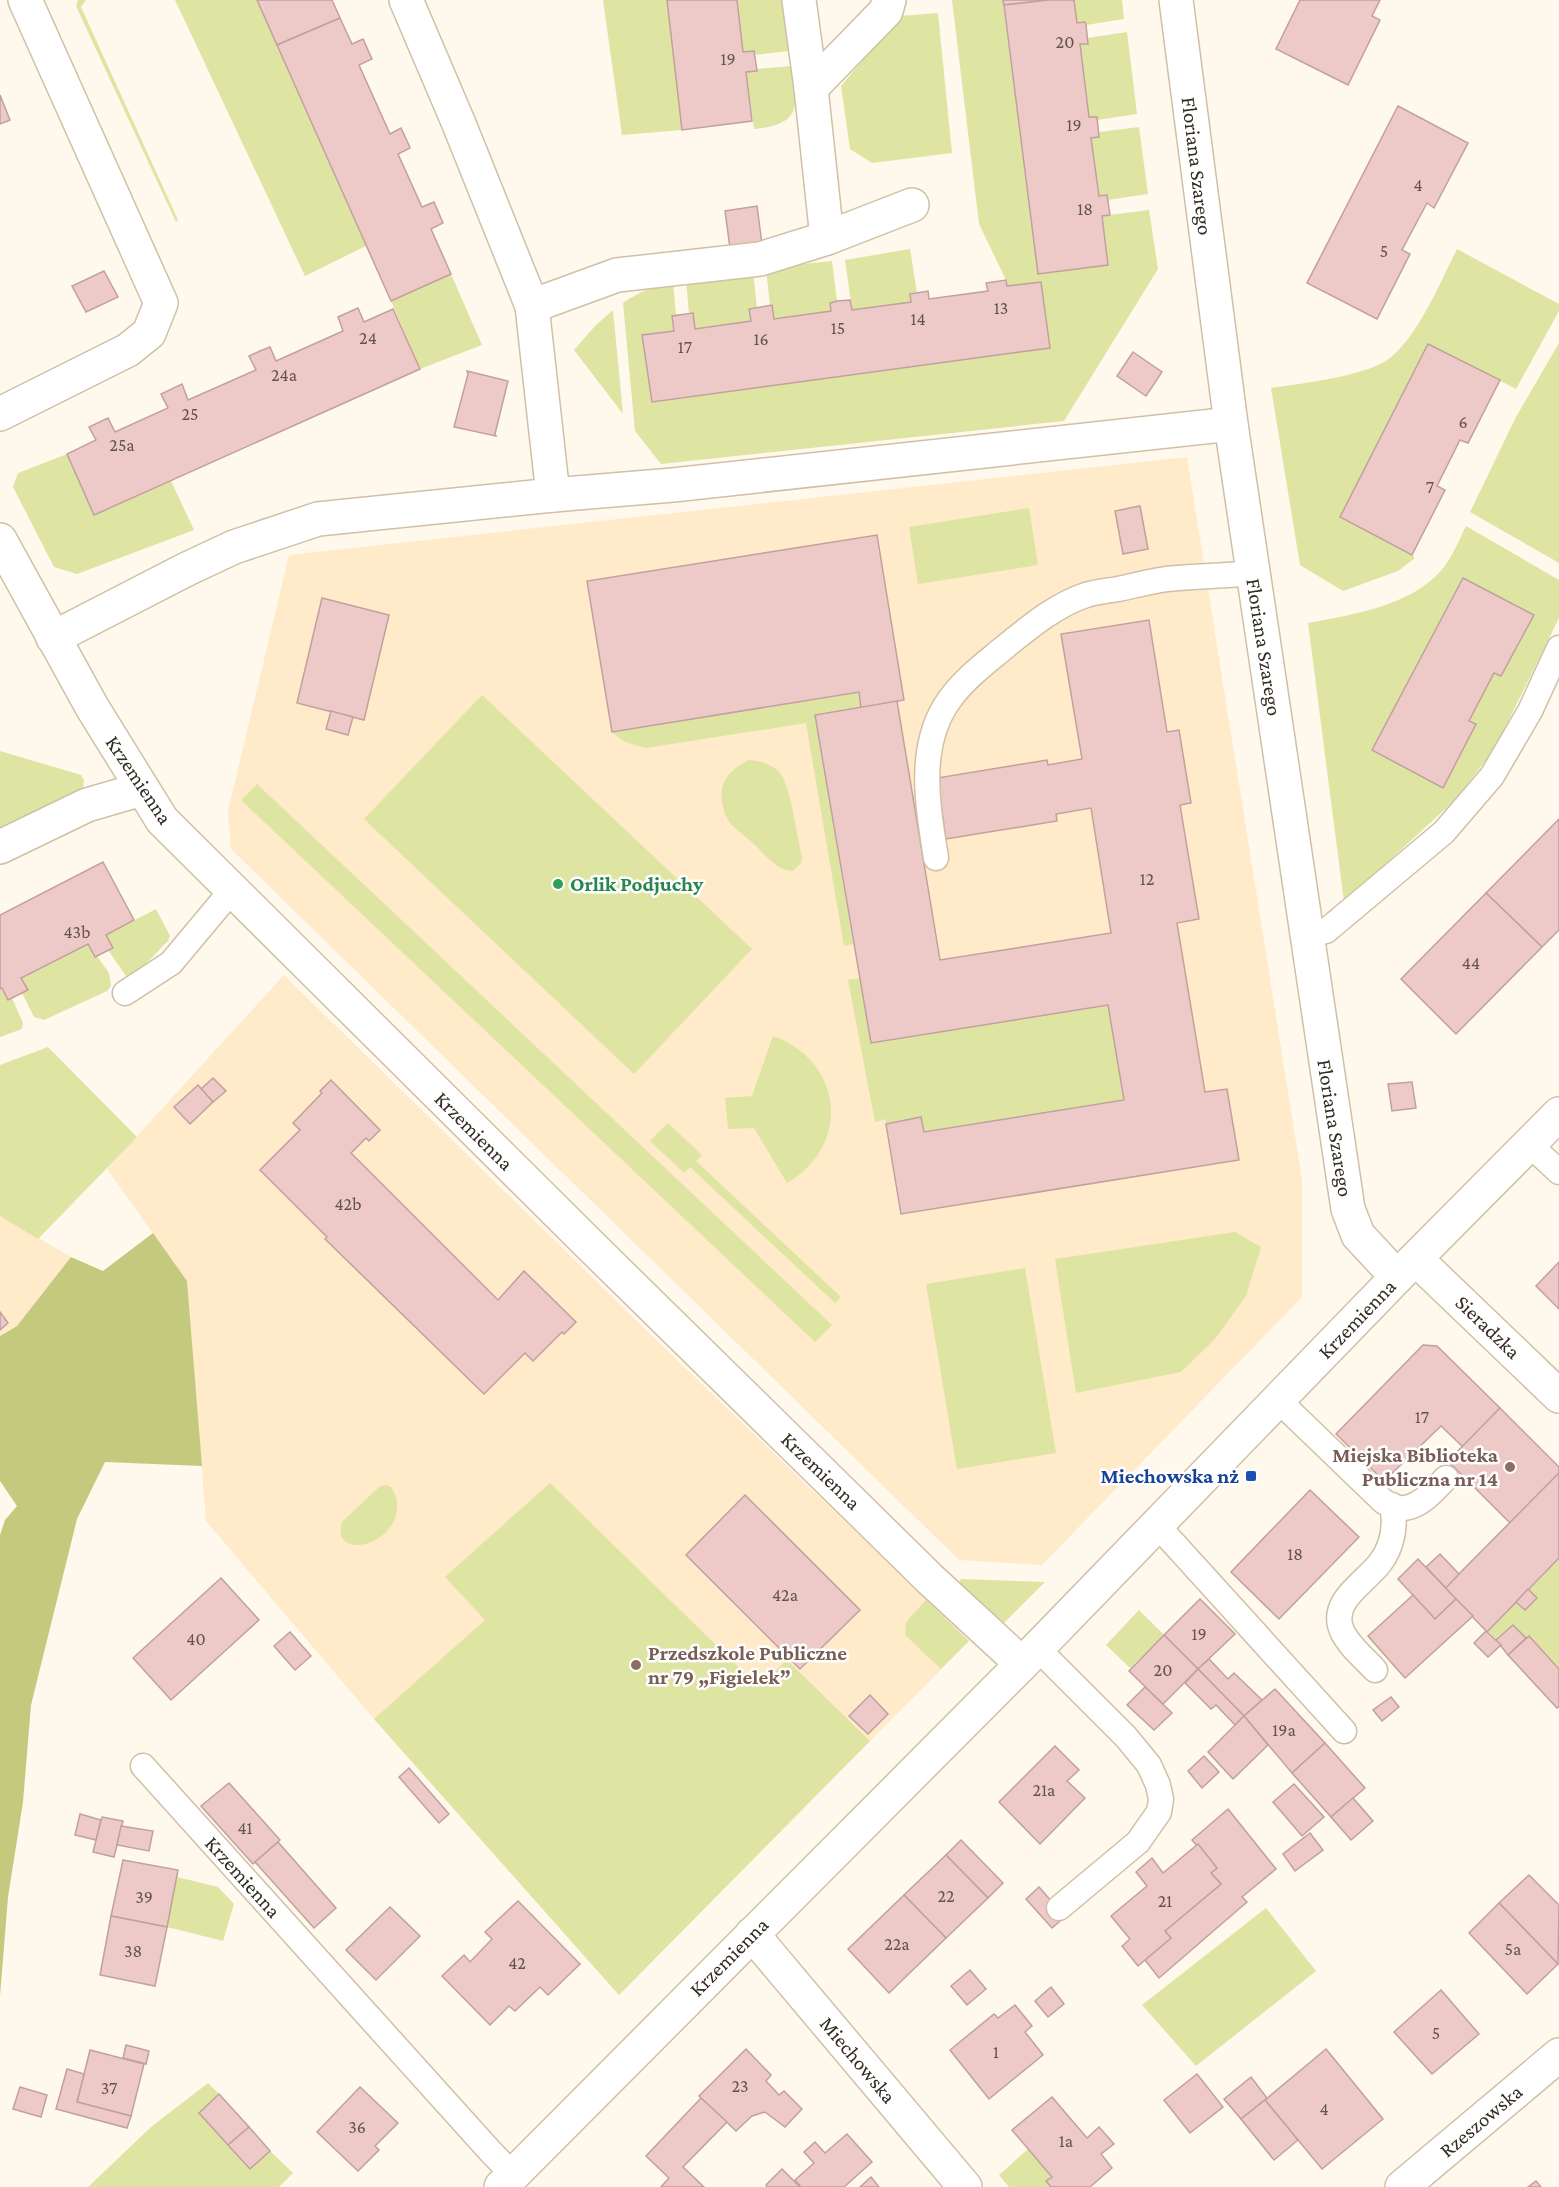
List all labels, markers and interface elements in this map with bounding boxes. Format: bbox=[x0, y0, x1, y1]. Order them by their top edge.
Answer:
house number: 20 bbox=[1056, 32, 1074, 52]
house number: 19 bbox=[720, 49, 736, 69]
street label: Floriana Szarego bbox=[1177, 96, 1217, 236]
house number: 19 bbox=[1066, 115, 1082, 135]
house number: 4 bbox=[1413, 175, 1423, 195]
house number: 18 bbox=[1077, 199, 1093, 219]
house number: 5 bbox=[1380, 241, 1388, 261]
house number: 13 bbox=[994, 298, 1008, 318]
house number: 14 bbox=[910, 309, 926, 329]
house number: 15 bbox=[831, 318, 845, 338]
house number: 24 bbox=[359, 328, 377, 348]
house number: 16 bbox=[753, 329, 769, 349]
house number: 17 bbox=[678, 337, 692, 357]
house number: 24a bbox=[271, 365, 297, 385]
house number: 25 bbox=[181, 404, 199, 424]
house number: 6 bbox=[1458, 412, 1468, 432]
house number: 25a bbox=[109, 435, 135, 455]
house number: 7 bbox=[1426, 477, 1434, 497]
street label: Floriana Szarego bbox=[1241, 576, 1287, 718]
street label: Krzemienna bbox=[101, 731, 177, 829]
house number: 12 bbox=[1140, 869, 1154, 889]
place label: Orlik Podjuchy bbox=[570, 872, 704, 896]
marker: Orlik Podjuchy bbox=[551, 877, 565, 891]
house number: 43b bbox=[64, 922, 90, 942]
house number: 44 bbox=[1462, 953, 1480, 973]
street label: Floriana Szarego bbox=[1312, 1057, 1358, 1199]
street label: Krzemienna bbox=[430, 1087, 519, 1176]
house number: 42b bbox=[335, 1194, 361, 1214]
street label: Krzemienna bbox=[1313, 1274, 1401, 1364]
street label: Sieradzka bbox=[1451, 1290, 1526, 1364]
house number: 17 bbox=[1415, 1407, 1429, 1427]
street label: Krzemienna bbox=[776, 1427, 866, 1515]
place label: Miejska Biblioteka Publiczna nr 14 bbox=[1332, 1443, 1499, 1491]
marker: Miejska Biblioteka Publiczna nr 14 bbox=[1503, 1460, 1517, 1474]
place label: Miechowska nż bbox=[1100, 1464, 1239, 1488]
marker: Miechowska nż bbox=[1244, 1469, 1258, 1483]
house number: 18 bbox=[1287, 1544, 1303, 1564]
house number: 42a bbox=[772, 1585, 798, 1605]
house number: 19 bbox=[1191, 1624, 1207, 1644]
house number: 40 bbox=[186, 1629, 206, 1649]
place label: Przedszkole Publiczne nr 79 „Figielek” bbox=[648, 1641, 847, 1689]
marker: Przedszkole Publiczne nr 79 „Figielek” bbox=[629, 1658, 643, 1672]
house number: 20 bbox=[1154, 1660, 1172, 1680]
house number: 19a bbox=[1272, 1720, 1296, 1740]
house number: 21a bbox=[1033, 1780, 1055, 1800]
house number: 41 bbox=[237, 1818, 253, 1838]
street label: Krzemienna bbox=[200, 1831, 286, 1923]
house number: 22 bbox=[937, 1886, 955, 1906]
house number: 39 bbox=[135, 1887, 153, 1907]
house number: 21 bbox=[1158, 1891, 1172, 1911]
street label: Krzemienna bbox=[685, 1912, 774, 2001]
house number: 22a bbox=[884, 1934, 910, 1954]
house number: 5a bbox=[1505, 1939, 1521, 1959]
house number: 38 bbox=[124, 1941, 142, 1961]
house number: 42 bbox=[508, 1953, 526, 1973]
street label: Miechowska bbox=[815, 2012, 901, 2108]
house number: 5 bbox=[1432, 2023, 1440, 2043]
house number: 1 bbox=[993, 2042, 999, 2062]
house number: 23 bbox=[731, 2076, 749, 2096]
house number: 37 bbox=[101, 2078, 117, 2098]
street label: Rzeszowska bbox=[1435, 2079, 1527, 2162]
house number: 4 bbox=[1319, 2099, 1329, 2119]
house number: 36 bbox=[348, 2117, 366, 2137]
house number: 1a bbox=[1059, 2131, 1073, 2151]

